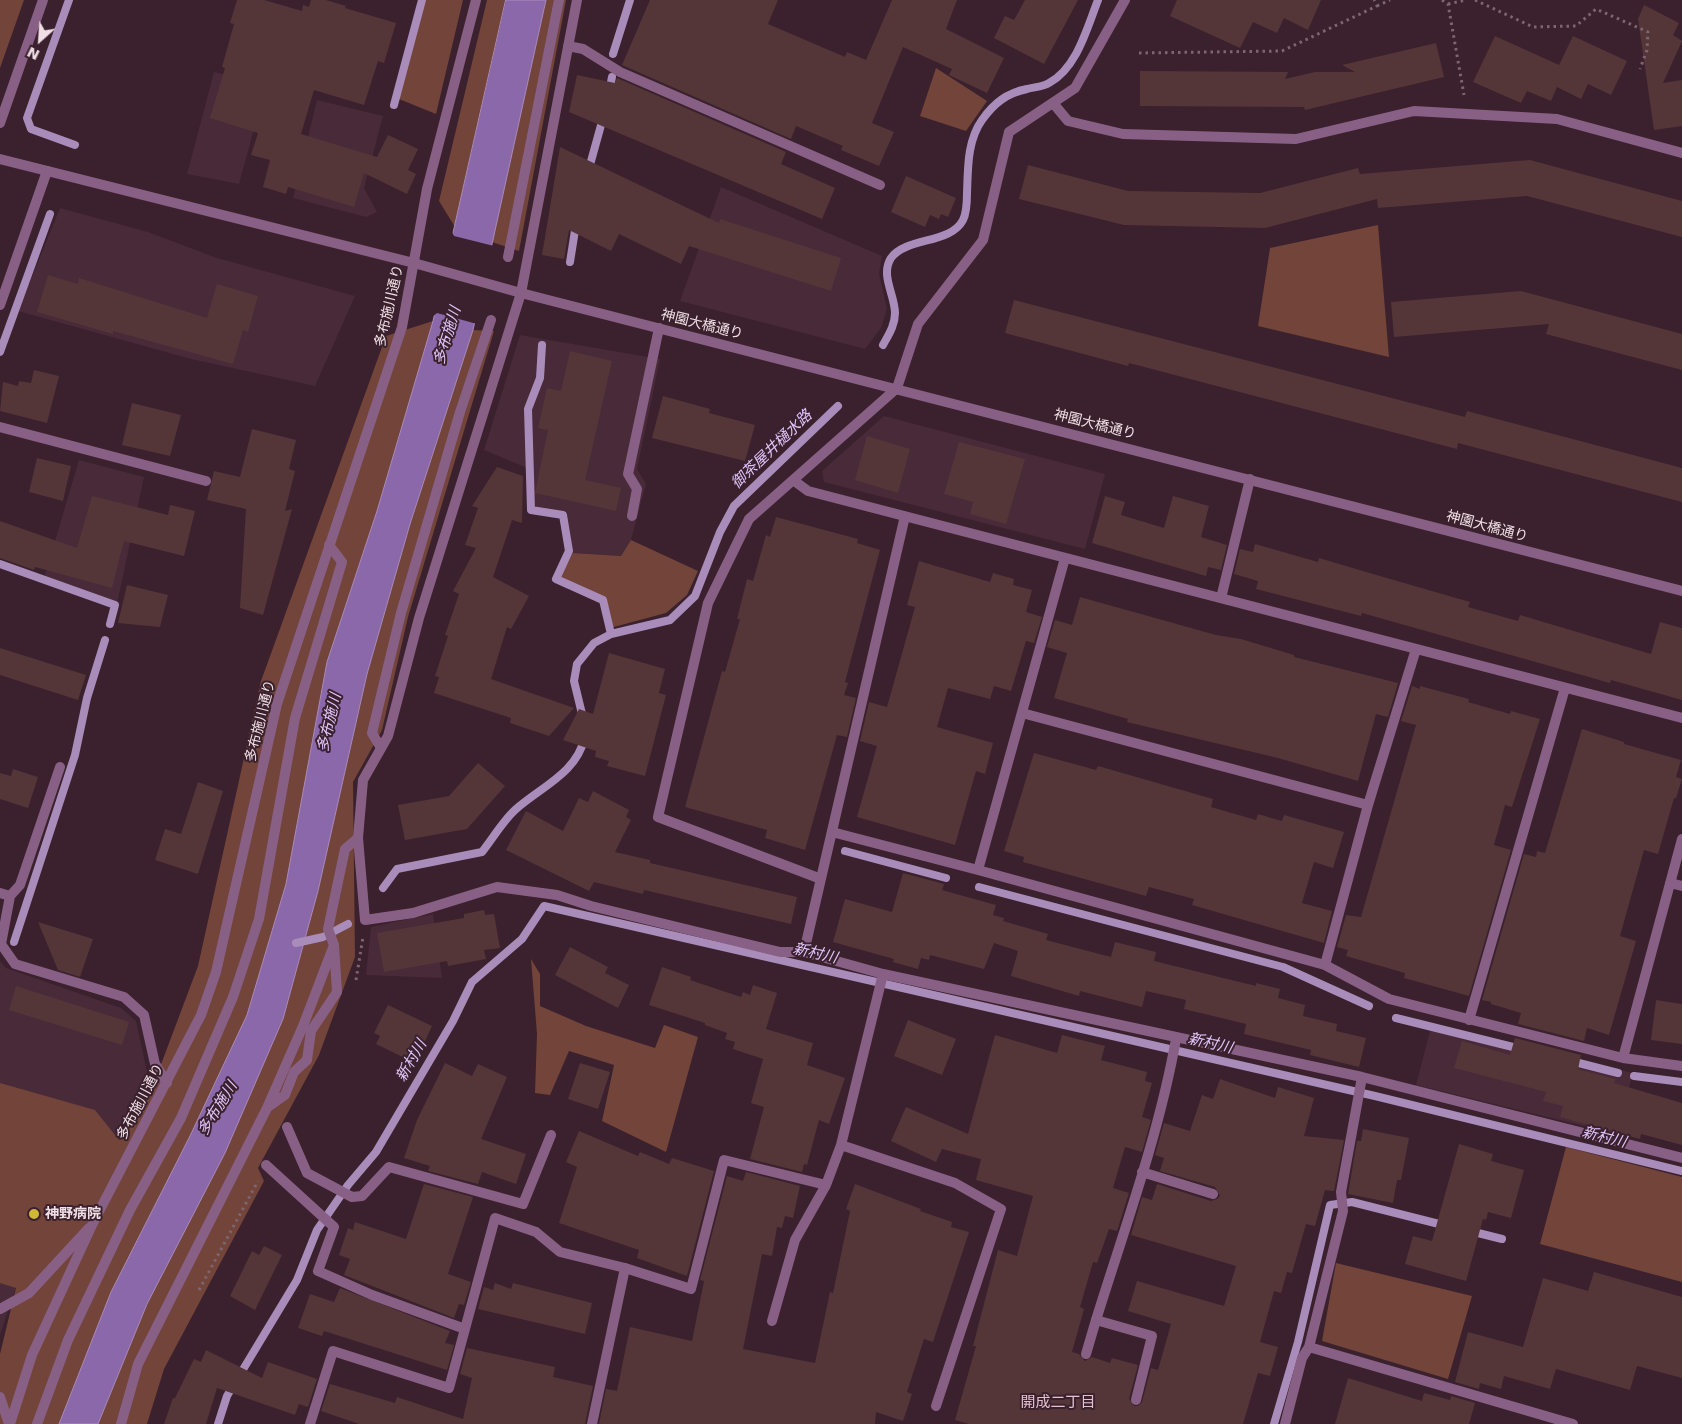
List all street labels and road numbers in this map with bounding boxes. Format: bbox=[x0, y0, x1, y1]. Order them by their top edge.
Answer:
street label: 多布施川通り bbox=[372, 263, 408, 349]
street label: 神園大橋通り bbox=[659, 307, 745, 343]
street label: 神園大橋通り bbox=[1052, 407, 1138, 443]
street label: 神園大橋通り bbox=[1444, 508, 1530, 546]
street label: 多布施川通り bbox=[243, 678, 279, 764]
street label: 多布施川通り bbox=[114, 1061, 168, 1143]

